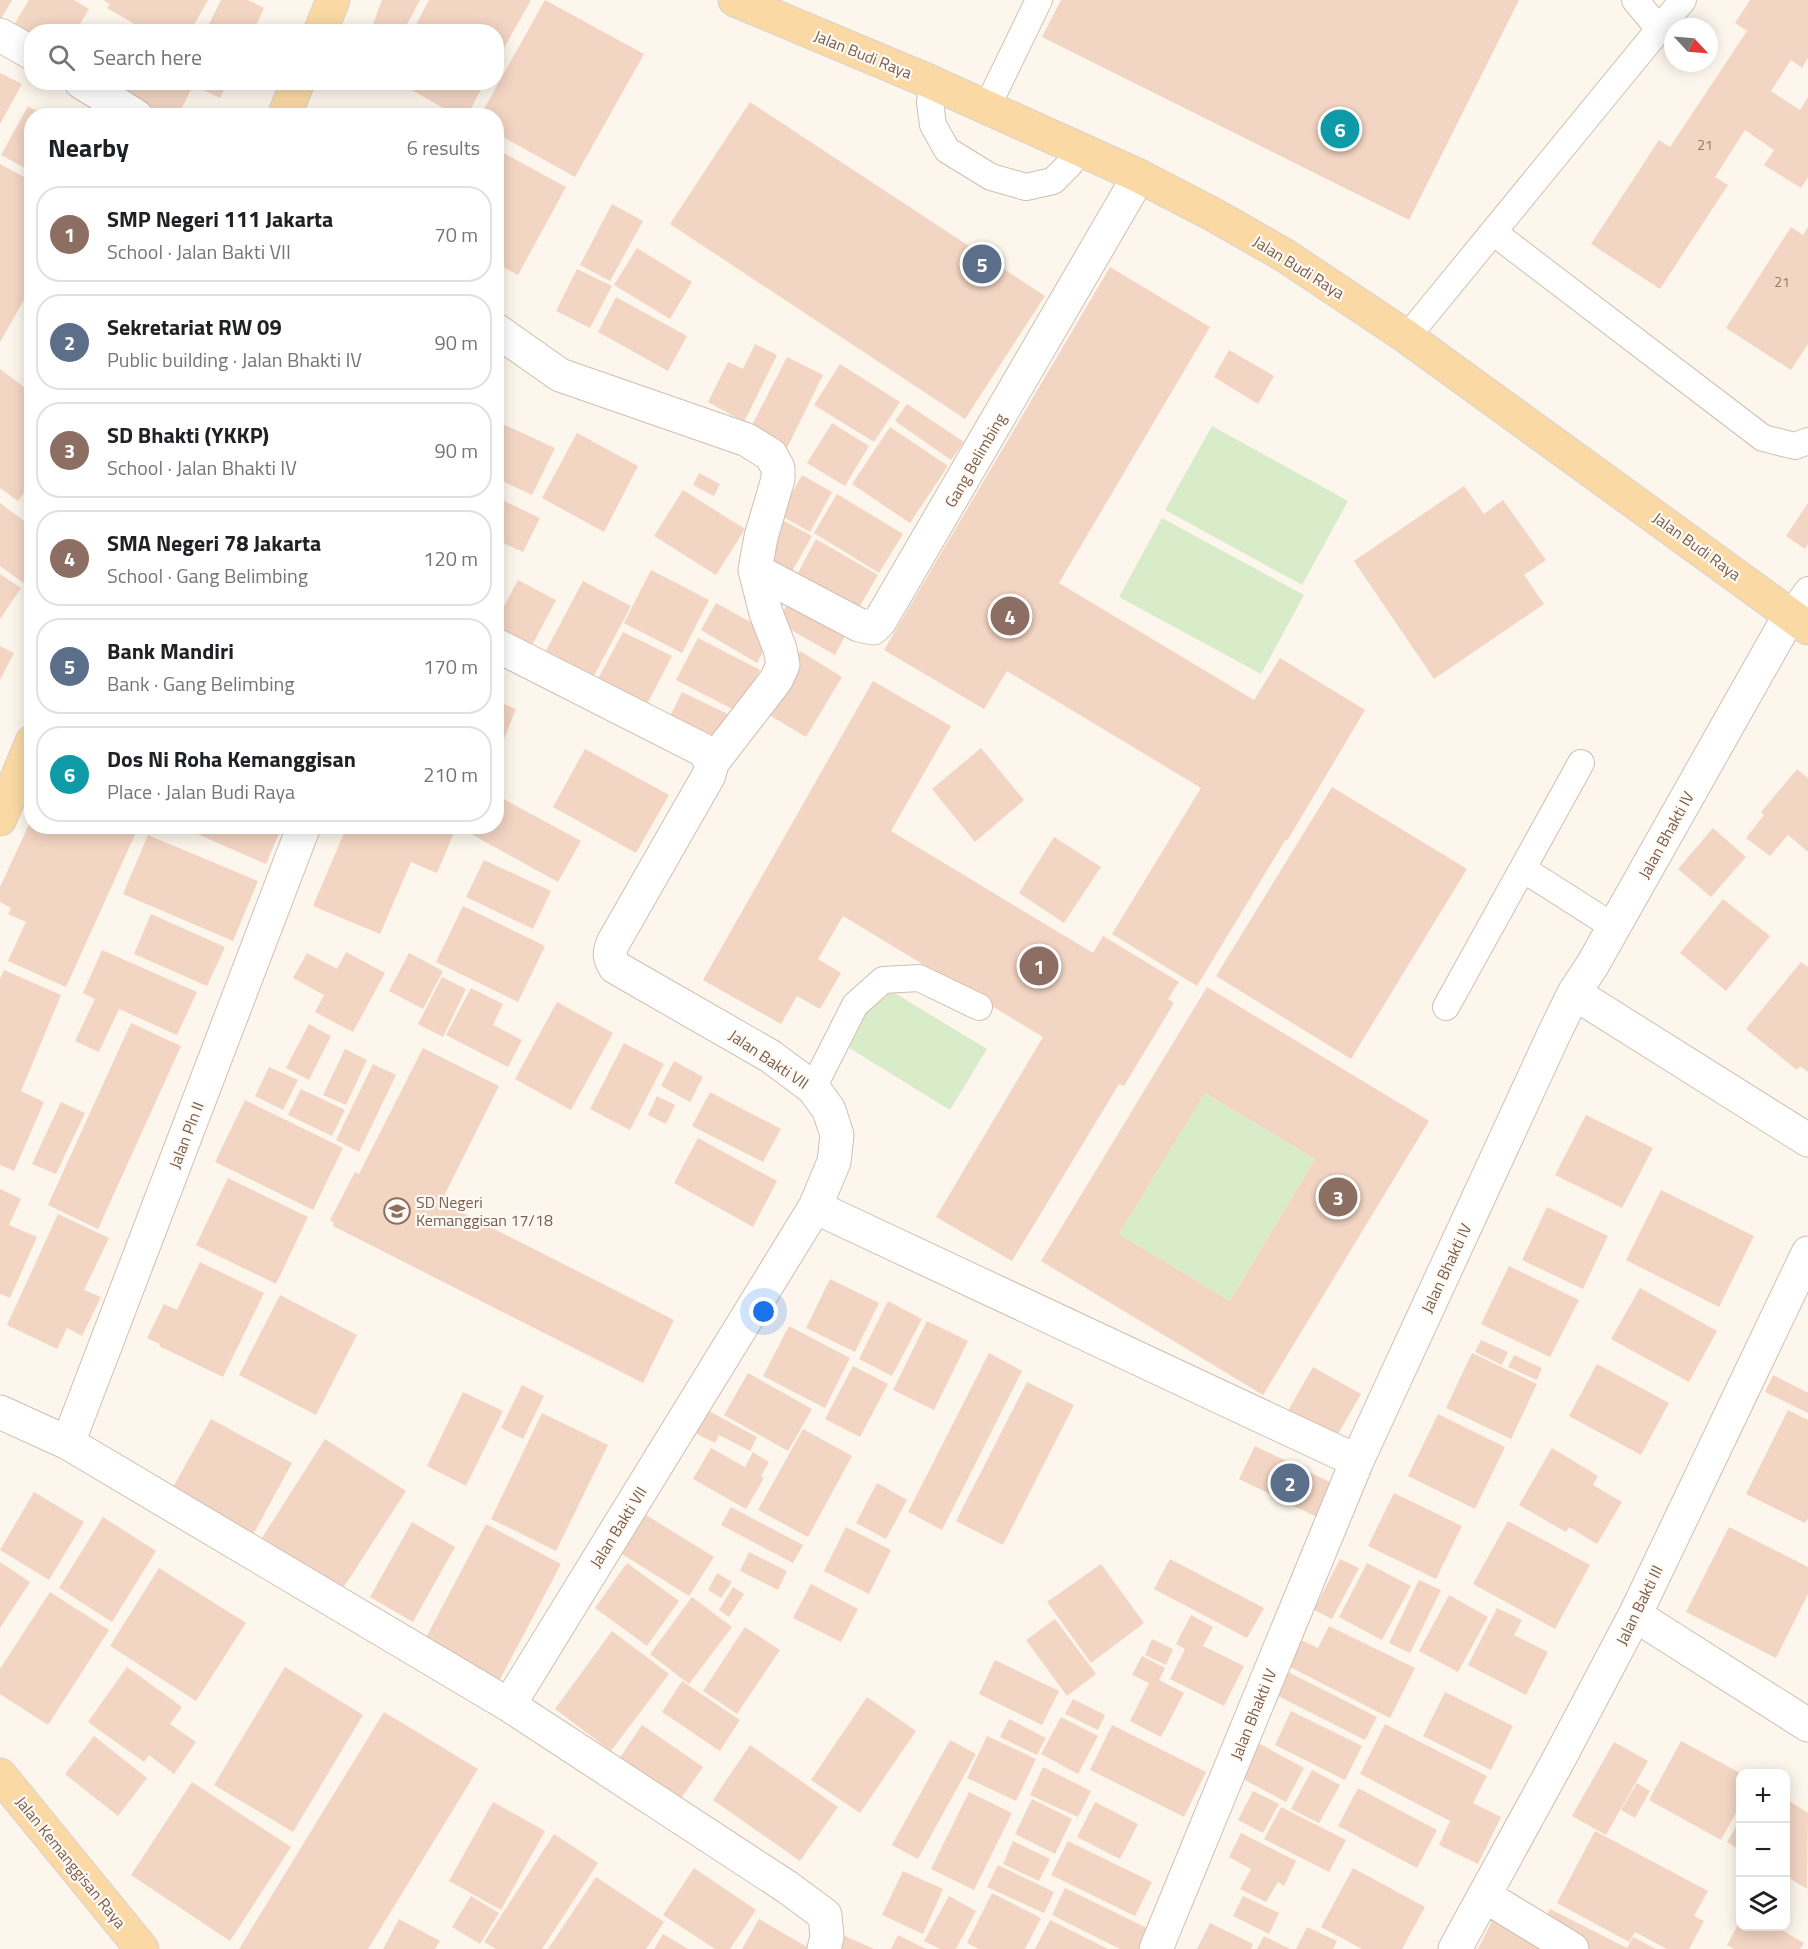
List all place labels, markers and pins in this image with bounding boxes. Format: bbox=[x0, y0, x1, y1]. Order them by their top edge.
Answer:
pin: 6 bbox=[1320, 106, 1360, 152]
pin: 5 bbox=[962, 242, 1002, 286]
pin: 4 bbox=[990, 594, 1030, 638]
pin: 1 bbox=[1020, 944, 1058, 988]
pin: 3 bbox=[1318, 1174, 1358, 1220]
place label: SD Negeri Kemanggisan 17/18 bbox=[416, 1190, 553, 1232]
school or university icon: SD Negeri Kemanggisan 17/18 bbox=[382, 1196, 412, 1226]
pin: 2 bbox=[1270, 1460, 1310, 1506]

